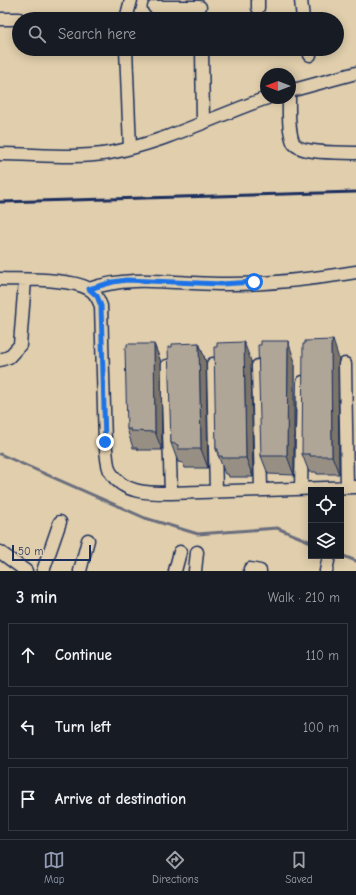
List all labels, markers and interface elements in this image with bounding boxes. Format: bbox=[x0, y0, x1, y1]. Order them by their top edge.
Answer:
search box bbox=[12, 12, 344, 56]
icon: search bbox=[26, 23, 48, 45]
text: Search here bbox=[58, 25, 136, 43]
north arrow bbox=[260, 68, 296, 104]
route start bbox=[245, 273, 263, 291]
route end bbox=[96, 433, 114, 451]
map controls bbox=[308, 487, 344, 559]
button: locate bbox=[308, 487, 344, 523]
button: layers bbox=[308, 523, 344, 559]
scale bar bbox=[12, 543, 91, 562]
text: 50 m bbox=[18, 545, 43, 558]
text: 3 min bbox=[16, 588, 57, 607]
text: Walk · 210 m bbox=[268, 590, 340, 605]
icon: ahead bbox=[17, 644, 39, 666]
text: Continue bbox=[55, 646, 112, 664]
text: 110 m bbox=[306, 648, 339, 663]
icon: left bbox=[17, 716, 39, 738]
text: Turn left bbox=[55, 718, 111, 736]
text: 100 m bbox=[303, 720, 339, 735]
icon: arrive bbox=[17, 788, 39, 810]
text: Arrive at destination bbox=[55, 790, 186, 808]
tab: Map bbox=[43, 849, 65, 886]
tab: Directions bbox=[152, 849, 199, 886]
tab: Saved bbox=[285, 849, 313, 886]

